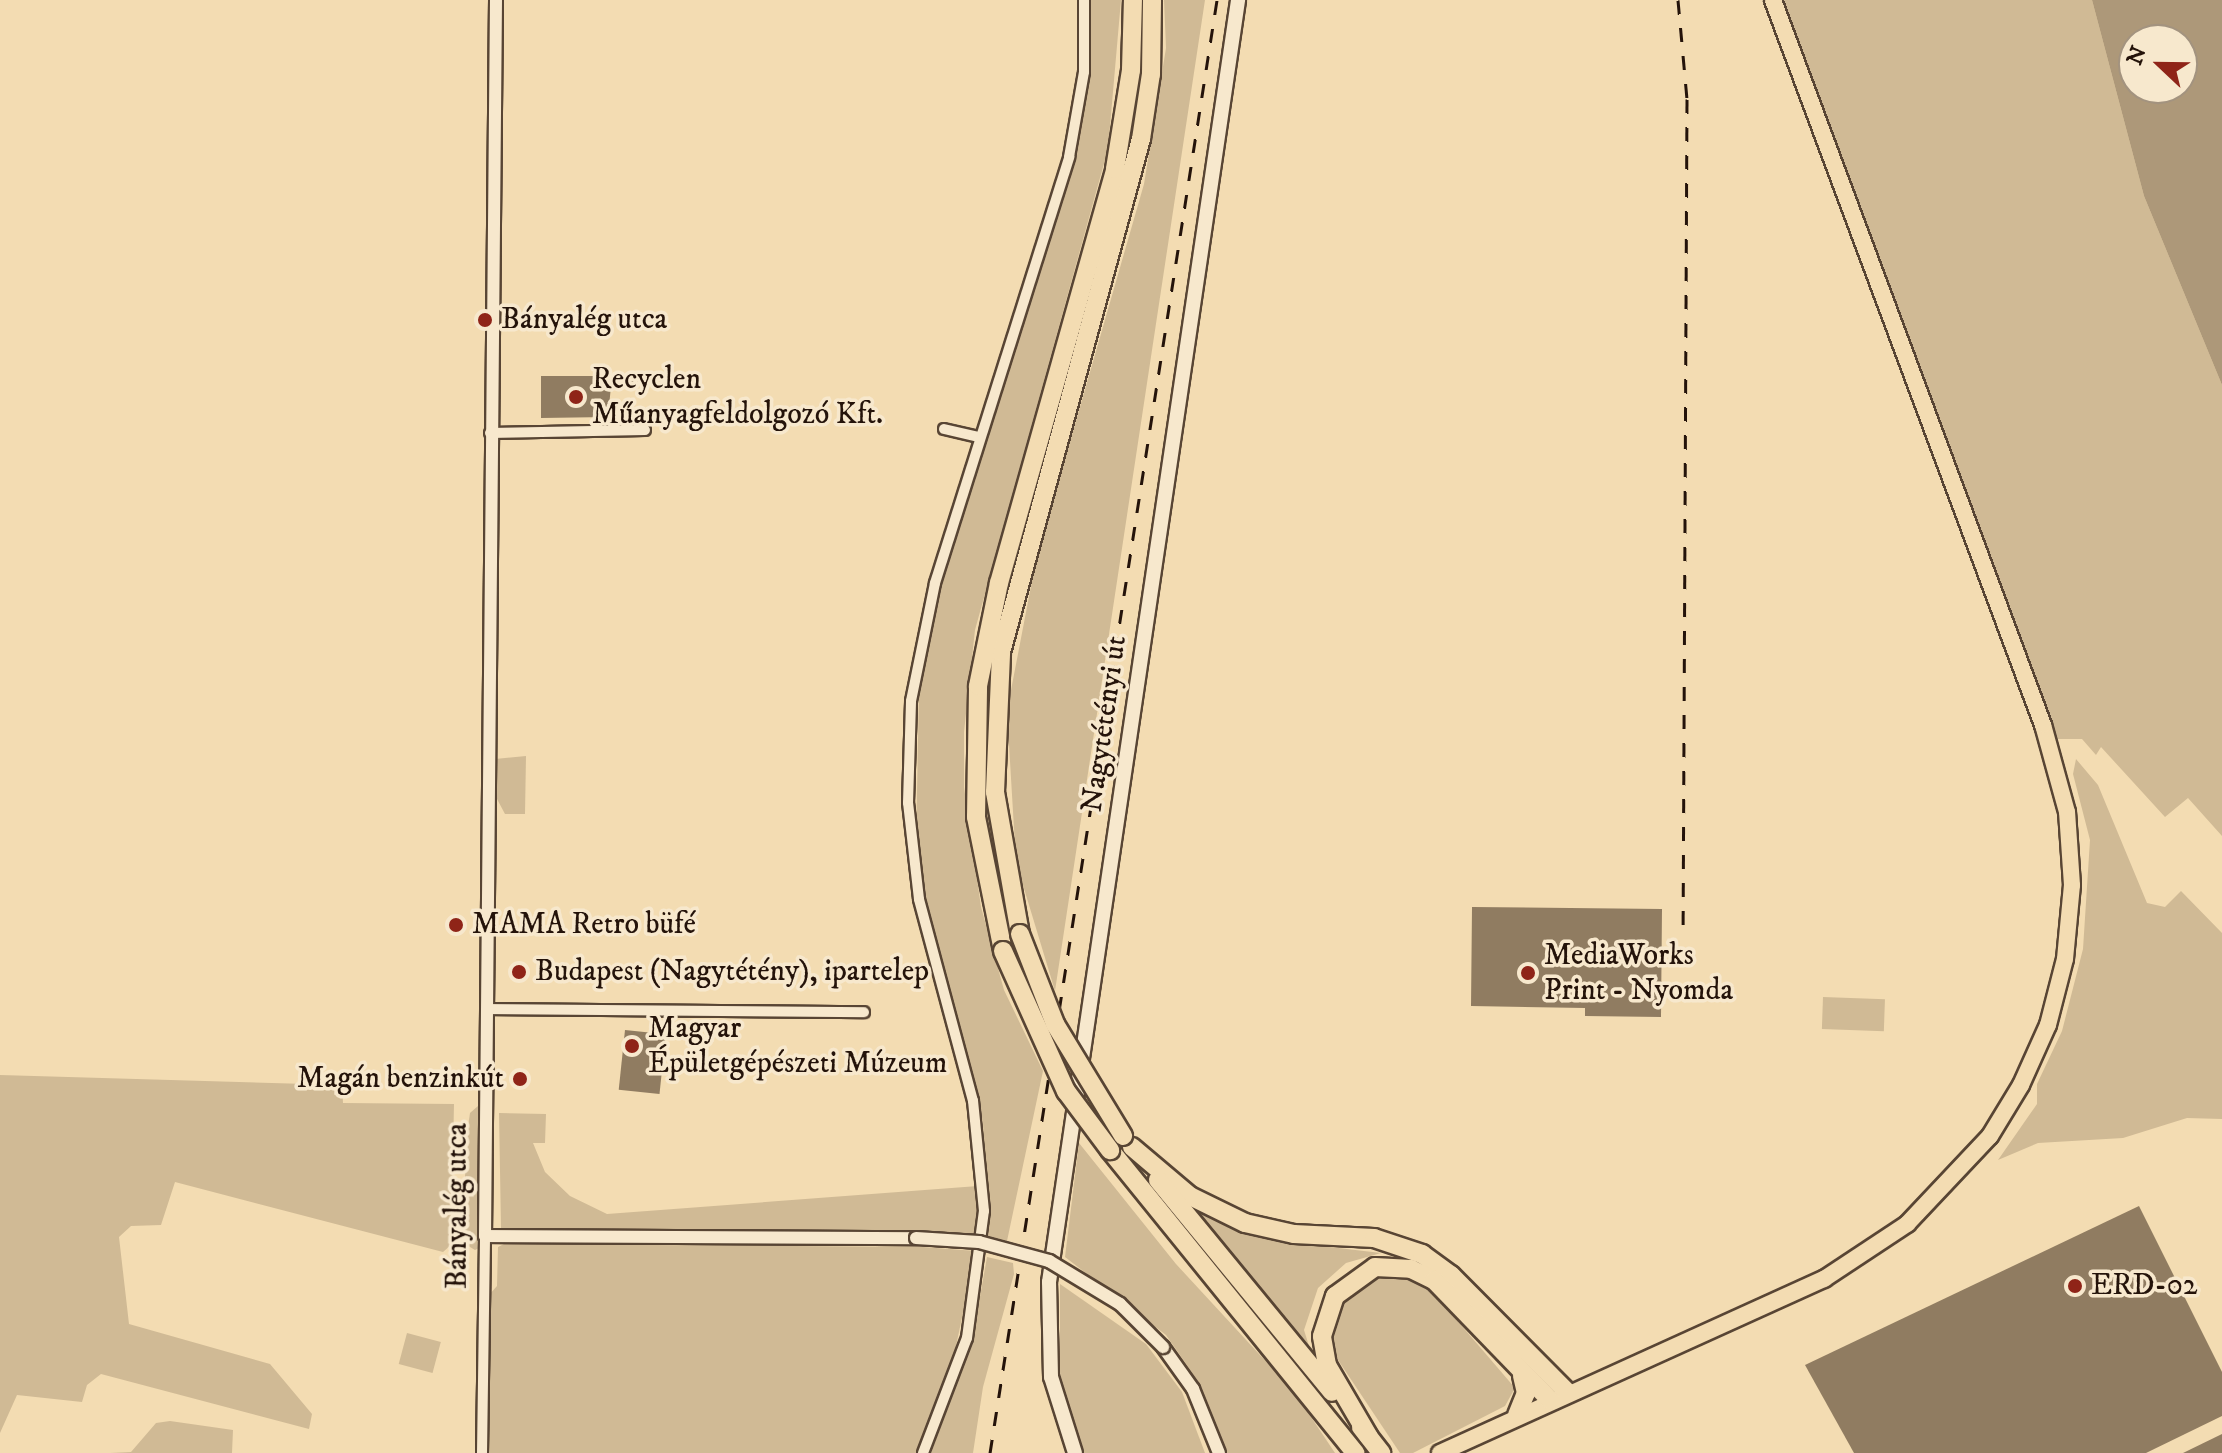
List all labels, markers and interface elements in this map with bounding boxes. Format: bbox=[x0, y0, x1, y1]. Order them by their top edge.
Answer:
north arrow bbox=[2118, 24, 2198, 104]
text: N bbox=[2121, 42, 2153, 69]
place label: Bányalég utca bbox=[501, 302, 667, 338]
marker: Bányalég utca bbox=[476, 311, 494, 329]
place label: Recyclen Műanyagfeldolgozó Kft. bbox=[592, 362, 883, 432]
marker: Recyclen Műanyagfeldolgozó Kft. bbox=[567, 388, 585, 406]
street label: Nagytétényi út bbox=[1075, 633, 1135, 815]
place label: MAMA Retro büfé bbox=[472, 907, 696, 943]
marker: MAMA Retro büfé bbox=[447, 916, 465, 934]
place label: MediaWorks Print - Nyomda bbox=[1544, 938, 1733, 1008]
place label: Budapest (Nagytétény), ipartelep bbox=[535, 954, 929, 990]
marker: Budapest (Nagytétény), ipartelep bbox=[510, 963, 528, 981]
marker: MediaWorks Print - Nyomda bbox=[1519, 964, 1537, 982]
place label: Magyar Épületgépészeti Múzeum bbox=[648, 1011, 947, 1082]
marker: Magyar Épületgépészeti Múzeum bbox=[623, 1037, 641, 1055]
place label: Magán benzinkút bbox=[297, 1061, 504, 1097]
marker: Magán benzinkút bbox=[511, 1070, 529, 1088]
street label: Bányalég utca bbox=[440, 1123, 476, 1289]
place label: ERD-02 bbox=[2091, 1268, 2198, 1304]
marker: ERD-02 bbox=[2066, 1277, 2084, 1295]

